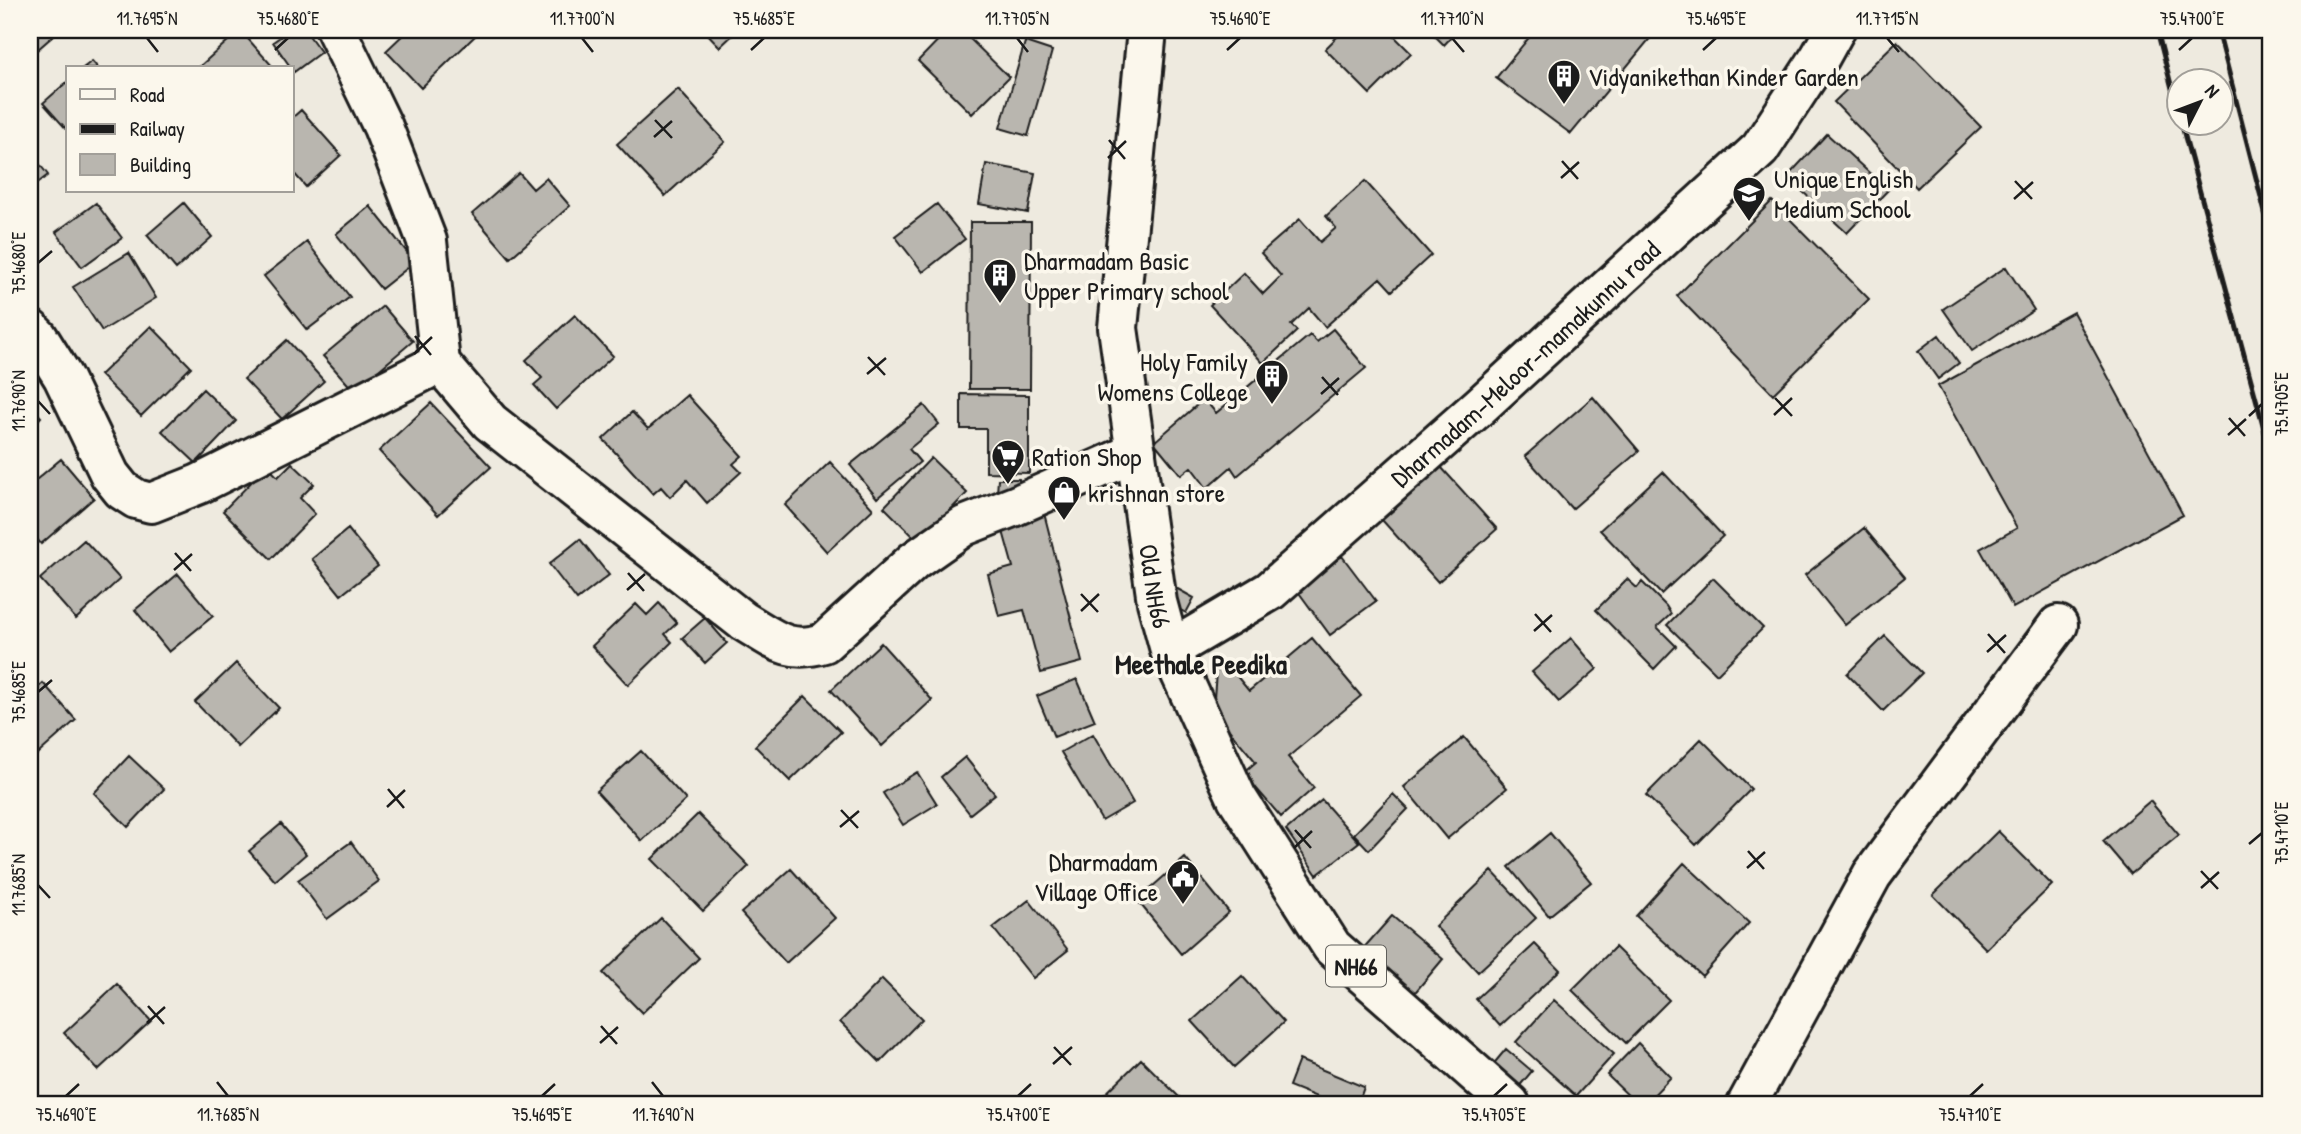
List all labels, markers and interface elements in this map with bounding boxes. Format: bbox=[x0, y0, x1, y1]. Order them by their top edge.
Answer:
text: 11.7695°N bbox=[117, 6, 177, 31]
text: 75.4680°E bbox=[257, 6, 319, 31]
text: 11.7700°N bbox=[550, 6, 614, 31]
text: 75.4685°E bbox=[733, 6, 795, 31]
text: 11.7705°N bbox=[985, 6, 1049, 31]
text: 75.4690°E bbox=[1209, 6, 1271, 31]
text: 11.7710°N bbox=[1420, 6, 1484, 31]
text: 75.4695°E bbox=[1686, 6, 1746, 31]
text: 11.7715°N bbox=[1856, 6, 1918, 31]
text: 75.4700°E bbox=[2160, 6, 2224, 31]
building icon: Vidyanikethan Kinder Garden bbox=[1545, 57, 1583, 106]
place label: Vidyanikethan Kinder Garden bbox=[1588, 59, 1859, 94]
legend bbox=[66, 66, 294, 192]
north arrow bbox=[2164, 66, 2234, 136]
text: N bbox=[2200, 78, 2226, 103]
text: Road bbox=[130, 80, 164, 109]
text: Railway bbox=[130, 114, 185, 143]
text: Building bbox=[130, 150, 191, 179]
place label: Unique English Medium School bbox=[1774, 161, 1913, 226]
school or university icon: Unique English Medium School bbox=[1730, 174, 1768, 223]
text: 75.4680°E bbox=[6, 232, 31, 294]
street label: Dharmadam-Meloor-mamakunnu road bbox=[1383, 232, 1667, 494]
place label: Dharmadam Basic Upper Primary school bbox=[1024, 243, 1229, 308]
building icon: Dharmadam Basic Upper Primary school bbox=[981, 256, 1019, 305]
place label: Holy Family Womens College bbox=[1098, 344, 1248, 409]
building icon: Holy Family Womens College bbox=[1253, 357, 1291, 406]
text: 11.7690°N bbox=[6, 370, 31, 432]
text: 75.4705°E bbox=[2269, 372, 2294, 436]
supermarket icon: Ration Shop bbox=[989, 437, 1027, 486]
place label: Ration Shop bbox=[1032, 439, 1141, 474]
shop icon: krishnan store bbox=[1045, 473, 1083, 522]
place label: krishnan store bbox=[1088, 475, 1225, 510]
street label: Old NH66 bbox=[1131, 542, 1181, 632]
district label: Meethale Peedika bbox=[1115, 645, 1287, 683]
text: 75.4685°E bbox=[6, 661, 31, 723]
text: 75.4710°E bbox=[2269, 802, 2294, 864]
place label: Dharmadam Village Office bbox=[1034, 844, 1158, 909]
text: 11.7685°N bbox=[6, 854, 31, 916]
public building icon: Dharmadam Village Office bbox=[1164, 857, 1202, 906]
road number: NH66 bbox=[1326, 946, 1386, 986]
text: 75.4690°E bbox=[35, 1102, 97, 1127]
text: 11.7685°N bbox=[197, 1102, 259, 1127]
text: 75.4695°E bbox=[512, 1102, 572, 1127]
text: 11.7690°N bbox=[632, 1102, 694, 1127]
text: 75.4700°E bbox=[986, 1102, 1050, 1127]
text: 75.4705°E bbox=[1462, 1102, 1526, 1127]
text: 75.4710°E bbox=[1939, 1102, 2001, 1127]

